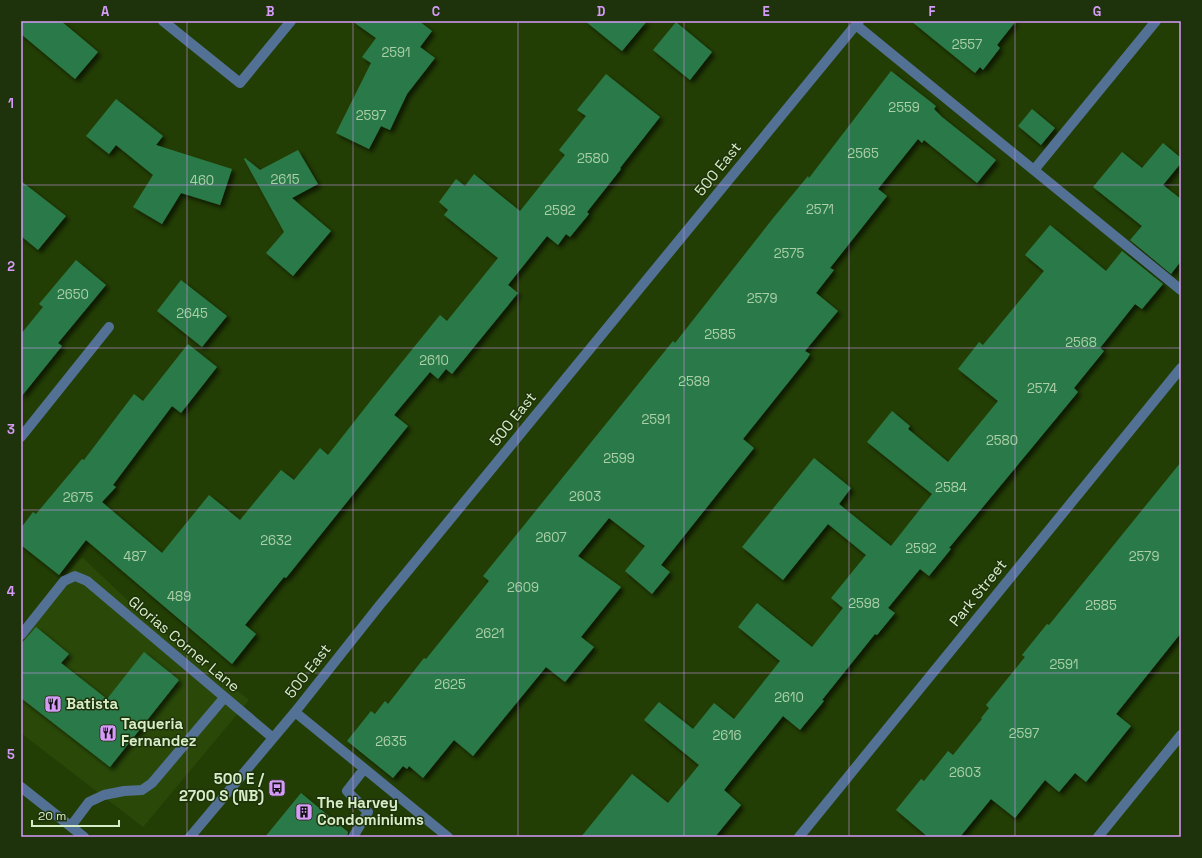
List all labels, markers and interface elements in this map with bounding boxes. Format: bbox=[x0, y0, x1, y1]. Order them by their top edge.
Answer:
text: A bbox=[101, 3, 110, 20]
text: B bbox=[266, 3, 275, 20]
text: C bbox=[432, 3, 440, 20]
text: D bbox=[597, 3, 606, 20]
text: E bbox=[762, 3, 770, 20]
text: F bbox=[929, 3, 936, 20]
text: G bbox=[1093, 3, 1101, 20]
house number: 2557 bbox=[952, 36, 982, 53]
house number: 2591 bbox=[381, 44, 411, 61]
text: 1 bbox=[8, 95, 14, 112]
house number: 2559 bbox=[888, 99, 920, 116]
house number: 2597 bbox=[356, 107, 386, 124]
street label: 500 East bbox=[690, 138, 745, 199]
house number: 2565 bbox=[847, 145, 879, 162]
house number: 2580 bbox=[577, 150, 609, 167]
house number: 2615 bbox=[271, 171, 300, 188]
house number: 460 bbox=[190, 172, 214, 189]
house number: 2571 bbox=[806, 201, 834, 218]
house number: 2592 bbox=[544, 202, 576, 219]
house number: 2575 bbox=[774, 245, 805, 262]
text: 2 bbox=[7, 258, 15, 275]
house number: 2650 bbox=[57, 286, 89, 303]
house number: 2579 bbox=[747, 290, 777, 307]
house number: 2645 bbox=[176, 305, 208, 322]
house number: 2585 bbox=[704, 326, 736, 343]
house number: 2568 bbox=[1065, 334, 1097, 351]
house number: 2610 bbox=[419, 352, 449, 369]
house number: 2589 bbox=[678, 373, 710, 390]
house number: 2574 bbox=[1027, 380, 1057, 397]
street label: 500 East bbox=[485, 388, 540, 449]
house number: 2591 bbox=[641, 411, 671, 428]
text: 3 bbox=[7, 421, 15, 438]
house number: 2580 bbox=[986, 432, 1018, 449]
house number: 2599 bbox=[603, 450, 635, 467]
house number: 2584 bbox=[935, 479, 967, 496]
house number: 2603 bbox=[569, 488, 601, 505]
house number: 2675 bbox=[63, 489, 94, 506]
house number: 2607 bbox=[535, 529, 567, 546]
house number: 2632 bbox=[260, 532, 292, 549]
house number: 2592 bbox=[905, 540, 937, 557]
house number: 487 bbox=[123, 548, 147, 565]
house number: 2579 bbox=[1129, 548, 1159, 565]
street label: Park Street bbox=[945, 555, 1011, 630]
house number: 2609 bbox=[507, 579, 539, 596]
text: 4 bbox=[7, 583, 15, 600]
house number: 489 bbox=[167, 588, 191, 605]
street label: Glorias Corner Lane bbox=[125, 591, 244, 696]
house number: 2598 bbox=[848, 595, 880, 612]
house number: 2585 bbox=[1085, 597, 1117, 614]
house number: 2621 bbox=[475, 625, 505, 642]
street label: 500 East bbox=[281, 640, 335, 702]
house number: 2591 bbox=[1049, 656, 1079, 673]
house number: 2625 bbox=[434, 676, 466, 693]
house number: 2610 bbox=[774, 689, 804, 706]
restaurant icon: Batista bbox=[43, 694, 63, 714]
place label: Batista bbox=[66, 694, 118, 713]
place label: Taqueria Fernandez bbox=[121, 714, 197, 750]
restaurant icon: Taqueria Fernandez bbox=[98, 723, 118, 743]
house number: 2597 bbox=[1009, 725, 1039, 742]
house number: 2616 bbox=[712, 727, 742, 744]
house number: 2635 bbox=[375, 733, 407, 750]
text: 5 bbox=[7, 746, 15, 763]
house number: 2603 bbox=[949, 764, 981, 781]
place label: 500 E / 2700 S (NB) bbox=[179, 769, 265, 805]
bus stop icon: 500 E / 2700 S (NB) bbox=[267, 778, 287, 798]
place label: The Harvey Condominiums bbox=[317, 793, 424, 829]
scale bar bbox=[32, 802, 119, 828]
building icon: The Harvey Condominiums bbox=[294, 802, 314, 822]
text: 20 m bbox=[38, 808, 66, 824]

